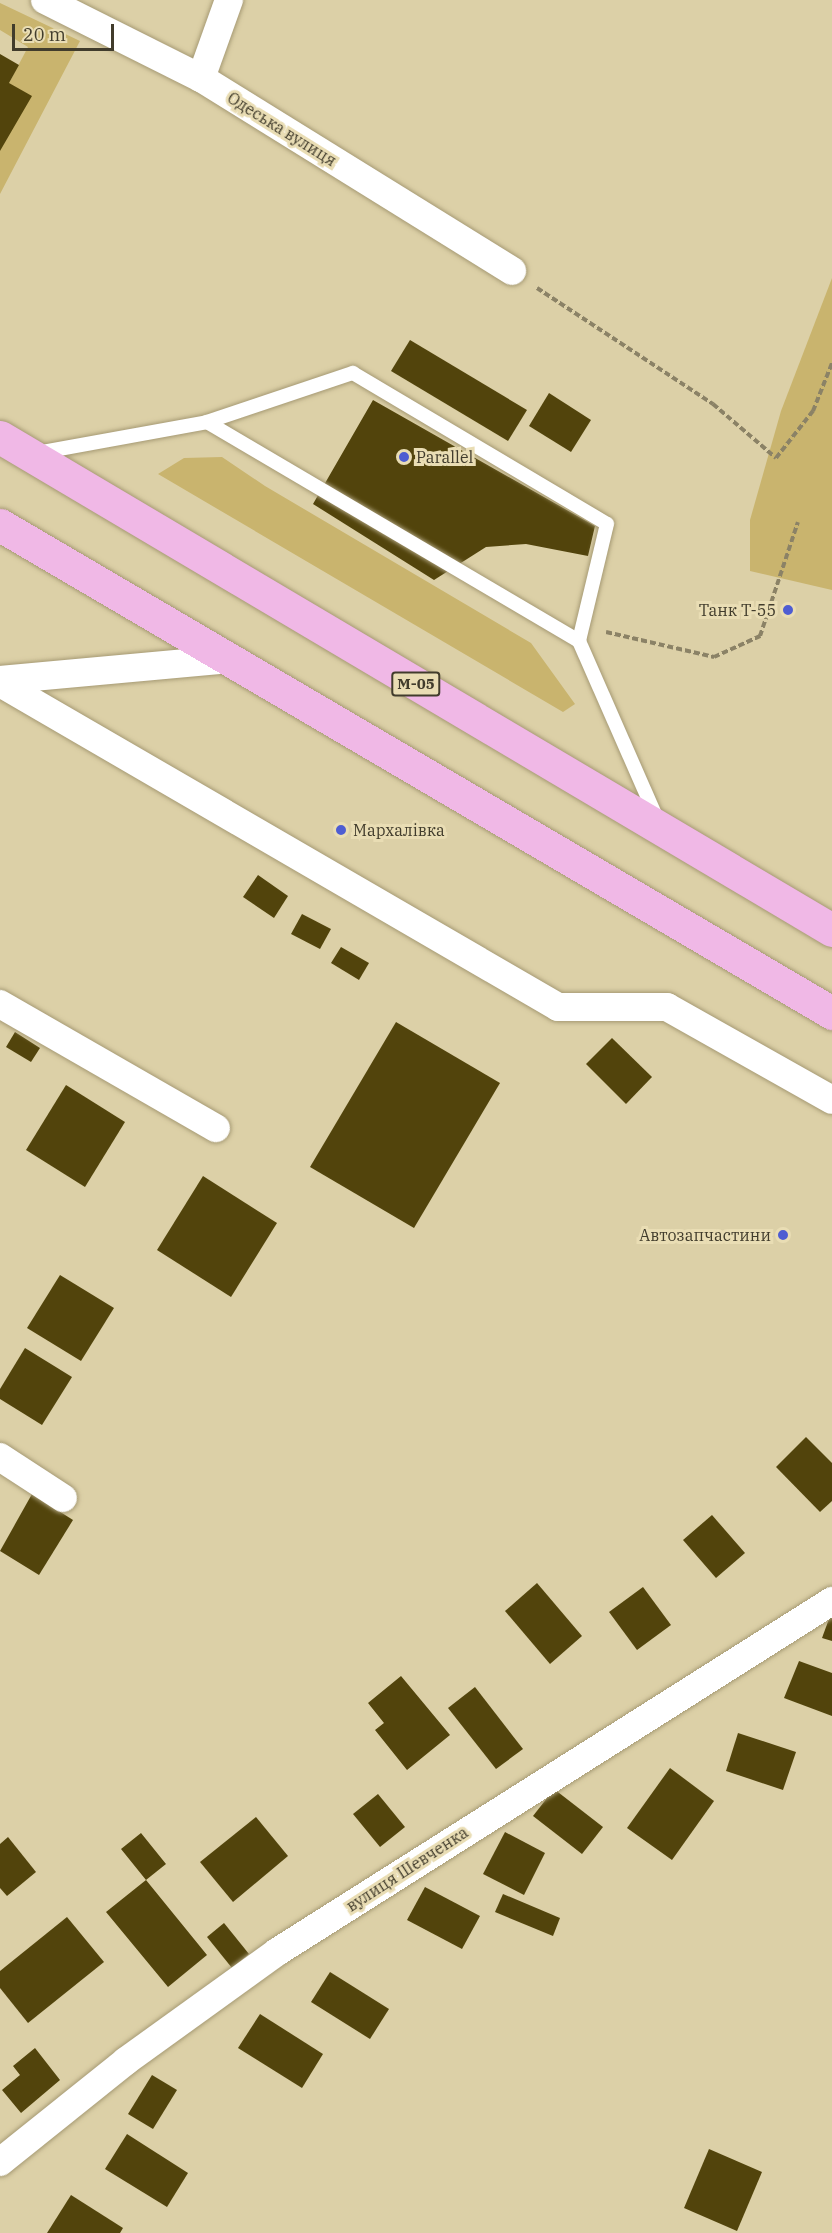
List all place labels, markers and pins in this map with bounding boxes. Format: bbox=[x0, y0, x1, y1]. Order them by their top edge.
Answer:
place label: Parallel bbox=[416, 447, 473, 467]
marker: Parallel bbox=[397, 450, 411, 464]
place label: Танк Т-55 bbox=[699, 600, 776, 620]
marker: Танк Т-55 bbox=[781, 603, 795, 617]
place label: Мархалівка bbox=[353, 820, 445, 840]
marker: Мархалівка bbox=[334, 823, 348, 837]
place label: Автозапчастини bbox=[639, 1225, 771, 1245]
marker: Автозапчастини bbox=[776, 1228, 790, 1242]

